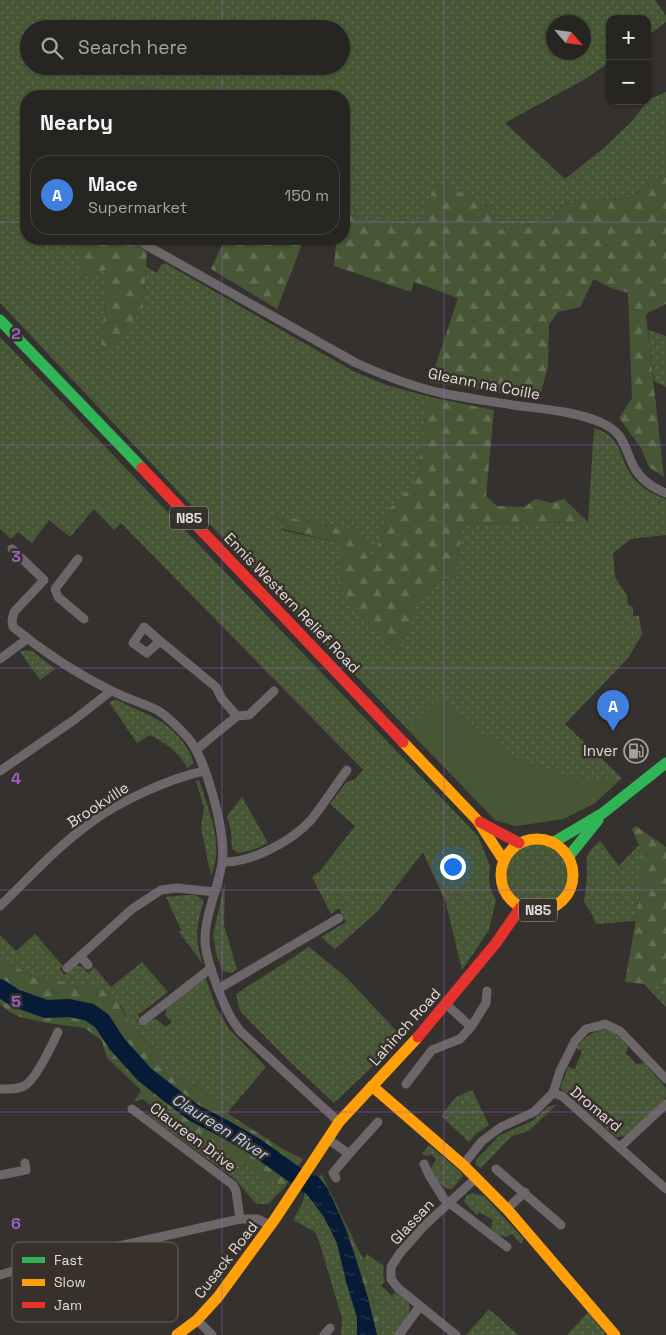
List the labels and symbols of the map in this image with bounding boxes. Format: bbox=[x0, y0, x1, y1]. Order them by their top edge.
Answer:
north arrow bbox=[546, 15, 591, 60]
text: 2 bbox=[11, 323, 21, 344]
street label: Gleann na Coille bbox=[426, 363, 542, 404]
road number: N85 bbox=[170, 506, 208, 530]
street label: Ennis Western Relief Road bbox=[220, 529, 364, 677]
text: 3 bbox=[11, 546, 21, 567]
pin: A bbox=[597, 690, 629, 731]
fuel station icon: Inver bbox=[623, 738, 649, 764]
place label: Inver bbox=[583, 741, 618, 760]
text: 4 bbox=[11, 768, 21, 789]
street label: Brookville bbox=[63, 778, 132, 832]
your location bbox=[440, 854, 466, 880]
road number: N85 bbox=[519, 898, 557, 922]
street label: Lahinch Road bbox=[365, 984, 444, 1069]
text: 5 bbox=[11, 991, 21, 1012]
street label: Dromard bbox=[567, 1082, 626, 1136]
water label: Claureen River bbox=[168, 1089, 273, 1165]
street label: Claureen Drive bbox=[146, 1098, 240, 1175]
street label: Glassan bbox=[386, 1195, 438, 1249]
text: 6 bbox=[11, 1213, 21, 1234]
street label: Cusack Road bbox=[190, 1217, 262, 1302]
legend bbox=[12, 1242, 178, 1322]
text: Fast bbox=[54, 1251, 83, 1269]
text: Slow bbox=[54, 1273, 86, 1291]
text: Jam bbox=[54, 1296, 82, 1314]

